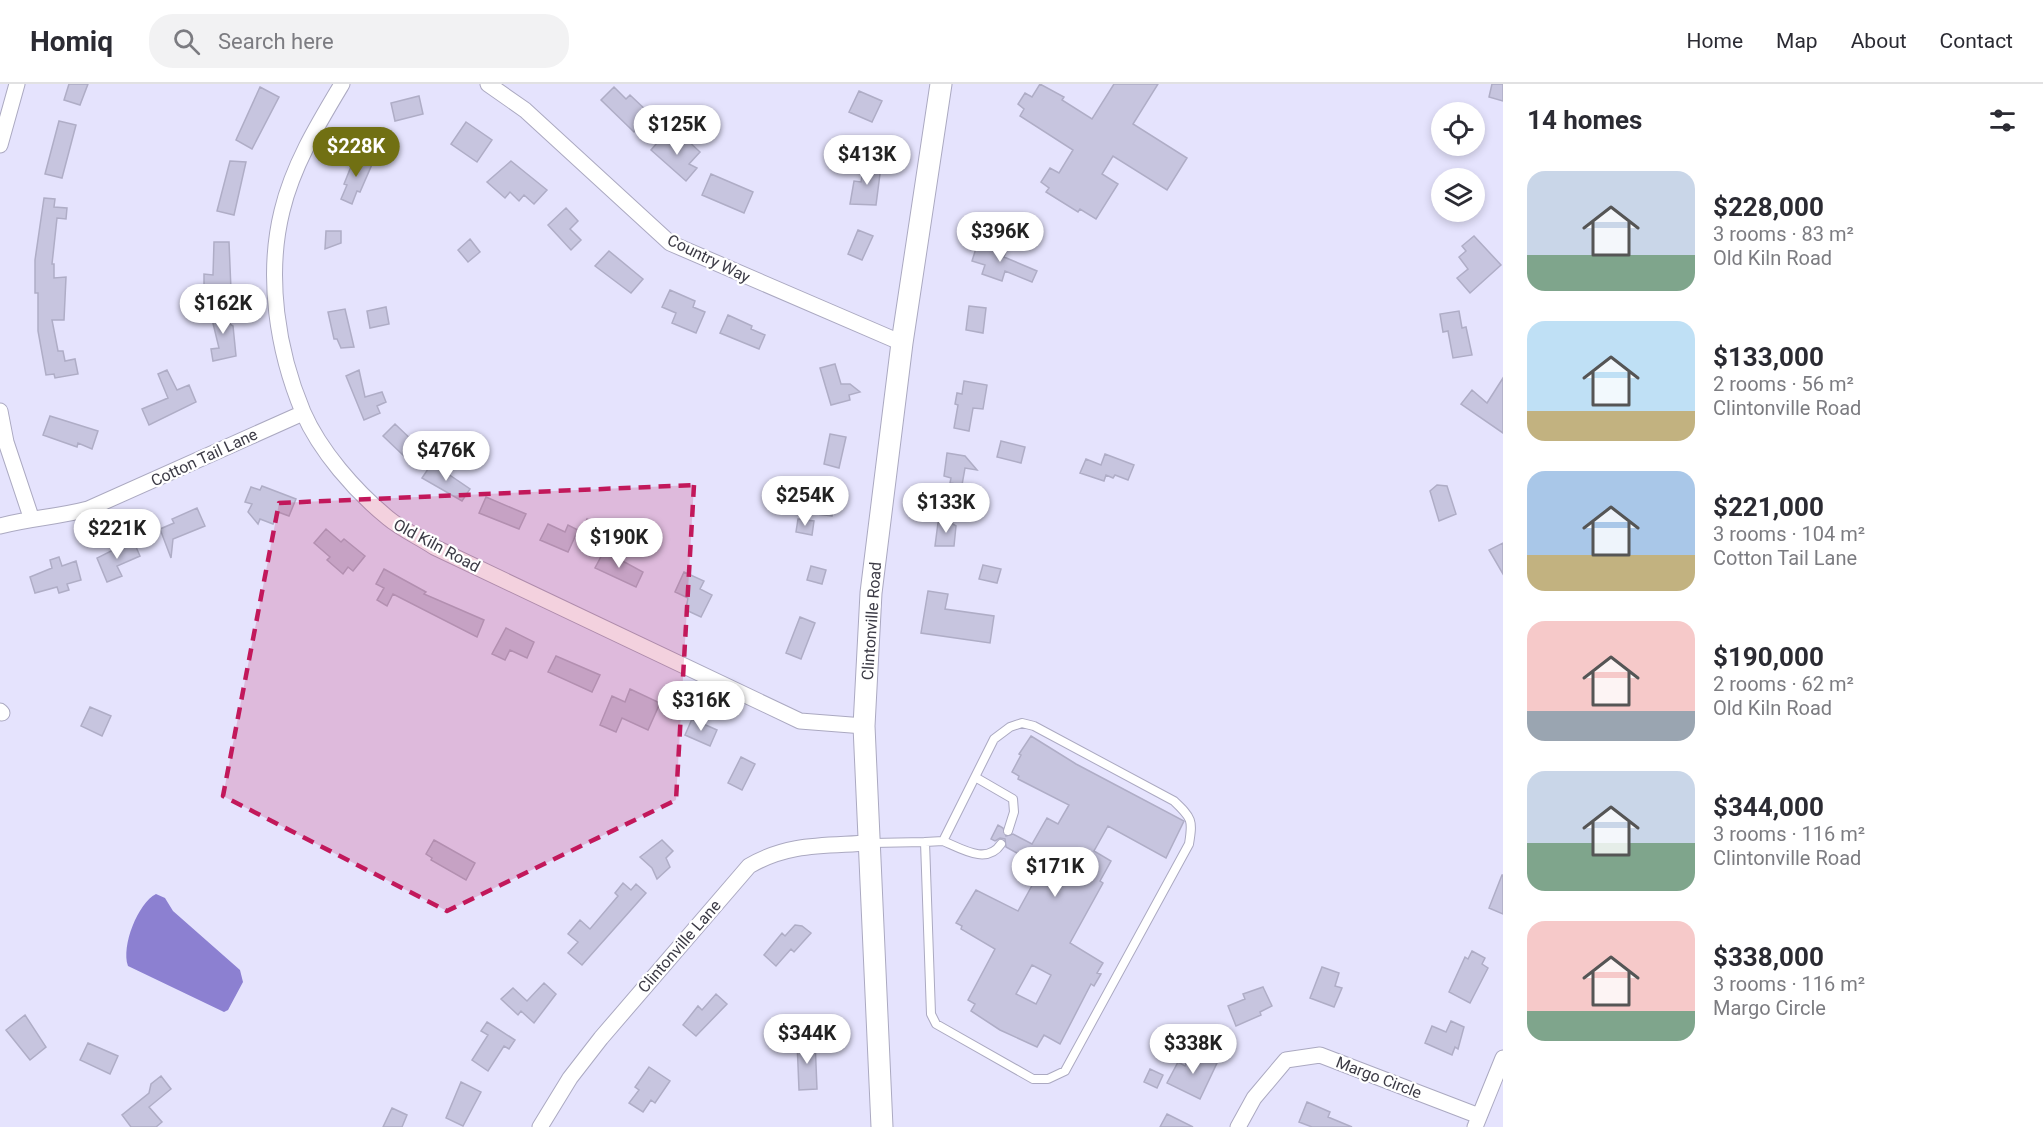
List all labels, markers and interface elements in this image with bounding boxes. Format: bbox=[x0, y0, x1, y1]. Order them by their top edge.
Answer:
search box bbox=[149, 14, 569, 68]
text: Homiq bbox=[30, 25, 113, 58]
icon: search bbox=[170, 25, 203, 58]
text: Search here bbox=[218, 29, 334, 54]
text: Home bbox=[1687, 29, 1743, 53]
text: Map bbox=[1776, 29, 1818, 53]
text: About bbox=[1851, 29, 1907, 53]
text: Contact bbox=[1940, 29, 2013, 53]
map controls bbox=[1431, 102, 1485, 222]
button: locate bbox=[1431, 102, 1485, 156]
icon: filters bbox=[1986, 104, 2019, 137]
pin: $125K bbox=[635, 105, 719, 156]
text: 14 homes bbox=[1527, 105, 1642, 135]
text: $125K bbox=[648, 112, 706, 136]
pin: $228K bbox=[314, 127, 398, 178]
text: $228K bbox=[327, 134, 385, 158]
pin: $413K bbox=[825, 135, 909, 186]
text: $413K bbox=[838, 142, 896, 166]
button: layers bbox=[1431, 168, 1485, 222]
text: $228,000 bbox=[1713, 192, 1824, 222]
icon: home bbox=[1575, 195, 1647, 267]
pin: $396K bbox=[958, 212, 1042, 263]
text: $396K bbox=[971, 219, 1029, 243]
text: 3 rooms · 83 m² bbox=[1713, 222, 1854, 246]
street label: Country Way bbox=[664, 230, 754, 287]
text: Old Kiln Road bbox=[1713, 246, 1832, 270]
pin: $162K bbox=[181, 284, 265, 335]
text: $162K bbox=[194, 291, 252, 315]
text: $133,000 bbox=[1713, 342, 1824, 372]
icon: home bbox=[1575, 345, 1647, 417]
text: 2 rooms · 56 m² bbox=[1713, 372, 1854, 396]
text: Clintonville Road bbox=[1713, 396, 1861, 420]
street label: Cotton Tail Lane bbox=[148, 424, 260, 490]
pin: $476K bbox=[404, 431, 488, 482]
text: $476K bbox=[417, 438, 475, 462]
pin: $254K bbox=[763, 476, 847, 527]
text: $254K bbox=[776, 483, 834, 507]
pin: $133K bbox=[904, 483, 988, 534]
text: $133K bbox=[917, 490, 975, 514]
text: $221,000 bbox=[1713, 492, 1824, 522]
icon: home bbox=[1575, 495, 1647, 567]
pin: $221K bbox=[75, 509, 159, 560]
street label: Old Kiln Road bbox=[390, 515, 483, 576]
text: $221K bbox=[88, 516, 146, 540]
pin: $190K bbox=[577, 518, 661, 569]
text: 3 rooms · 104 m² bbox=[1713, 522, 1865, 546]
text: $190K bbox=[590, 525, 648, 549]
text: Cotton Tail Lane bbox=[1713, 546, 1857, 570]
street label: Clintonville Road bbox=[858, 561, 885, 681]
text: $190,000 bbox=[1713, 642, 1824, 672]
icon: home bbox=[1575, 645, 1647, 717]
text: 2 rooms · 62 m² bbox=[1713, 672, 1854, 696]
pin: $316K bbox=[659, 681, 743, 732]
text: $316K bbox=[672, 688, 730, 712]
text: Old Kiln Road bbox=[1713, 696, 1832, 720]
text: $344,000 bbox=[1713, 792, 1824, 822]
icon: home bbox=[1575, 795, 1647, 867]
text: 3 rooms · 116 m² bbox=[1713, 822, 1865, 846]
text: Clintonville Road bbox=[1713, 846, 1861, 870]
pin: $171K bbox=[1013, 847, 1097, 898]
text: $171K bbox=[1026, 854, 1084, 878]
street label: Clintonville Lane bbox=[634, 896, 725, 997]
text: $338,000 bbox=[1713, 942, 1824, 972]
icon: home bbox=[1575, 945, 1647, 1017]
text: 3 rooms · 116 m² bbox=[1713, 972, 1865, 996]
text: Margo Circle bbox=[1713, 996, 1826, 1020]
pin: $344K bbox=[765, 1014, 849, 1065]
text: $344K bbox=[778, 1021, 836, 1045]
pin: $338K bbox=[1151, 1024, 1235, 1075]
text: $338K bbox=[1164, 1031, 1222, 1055]
street label: Margo Circle bbox=[1333, 1052, 1424, 1103]

